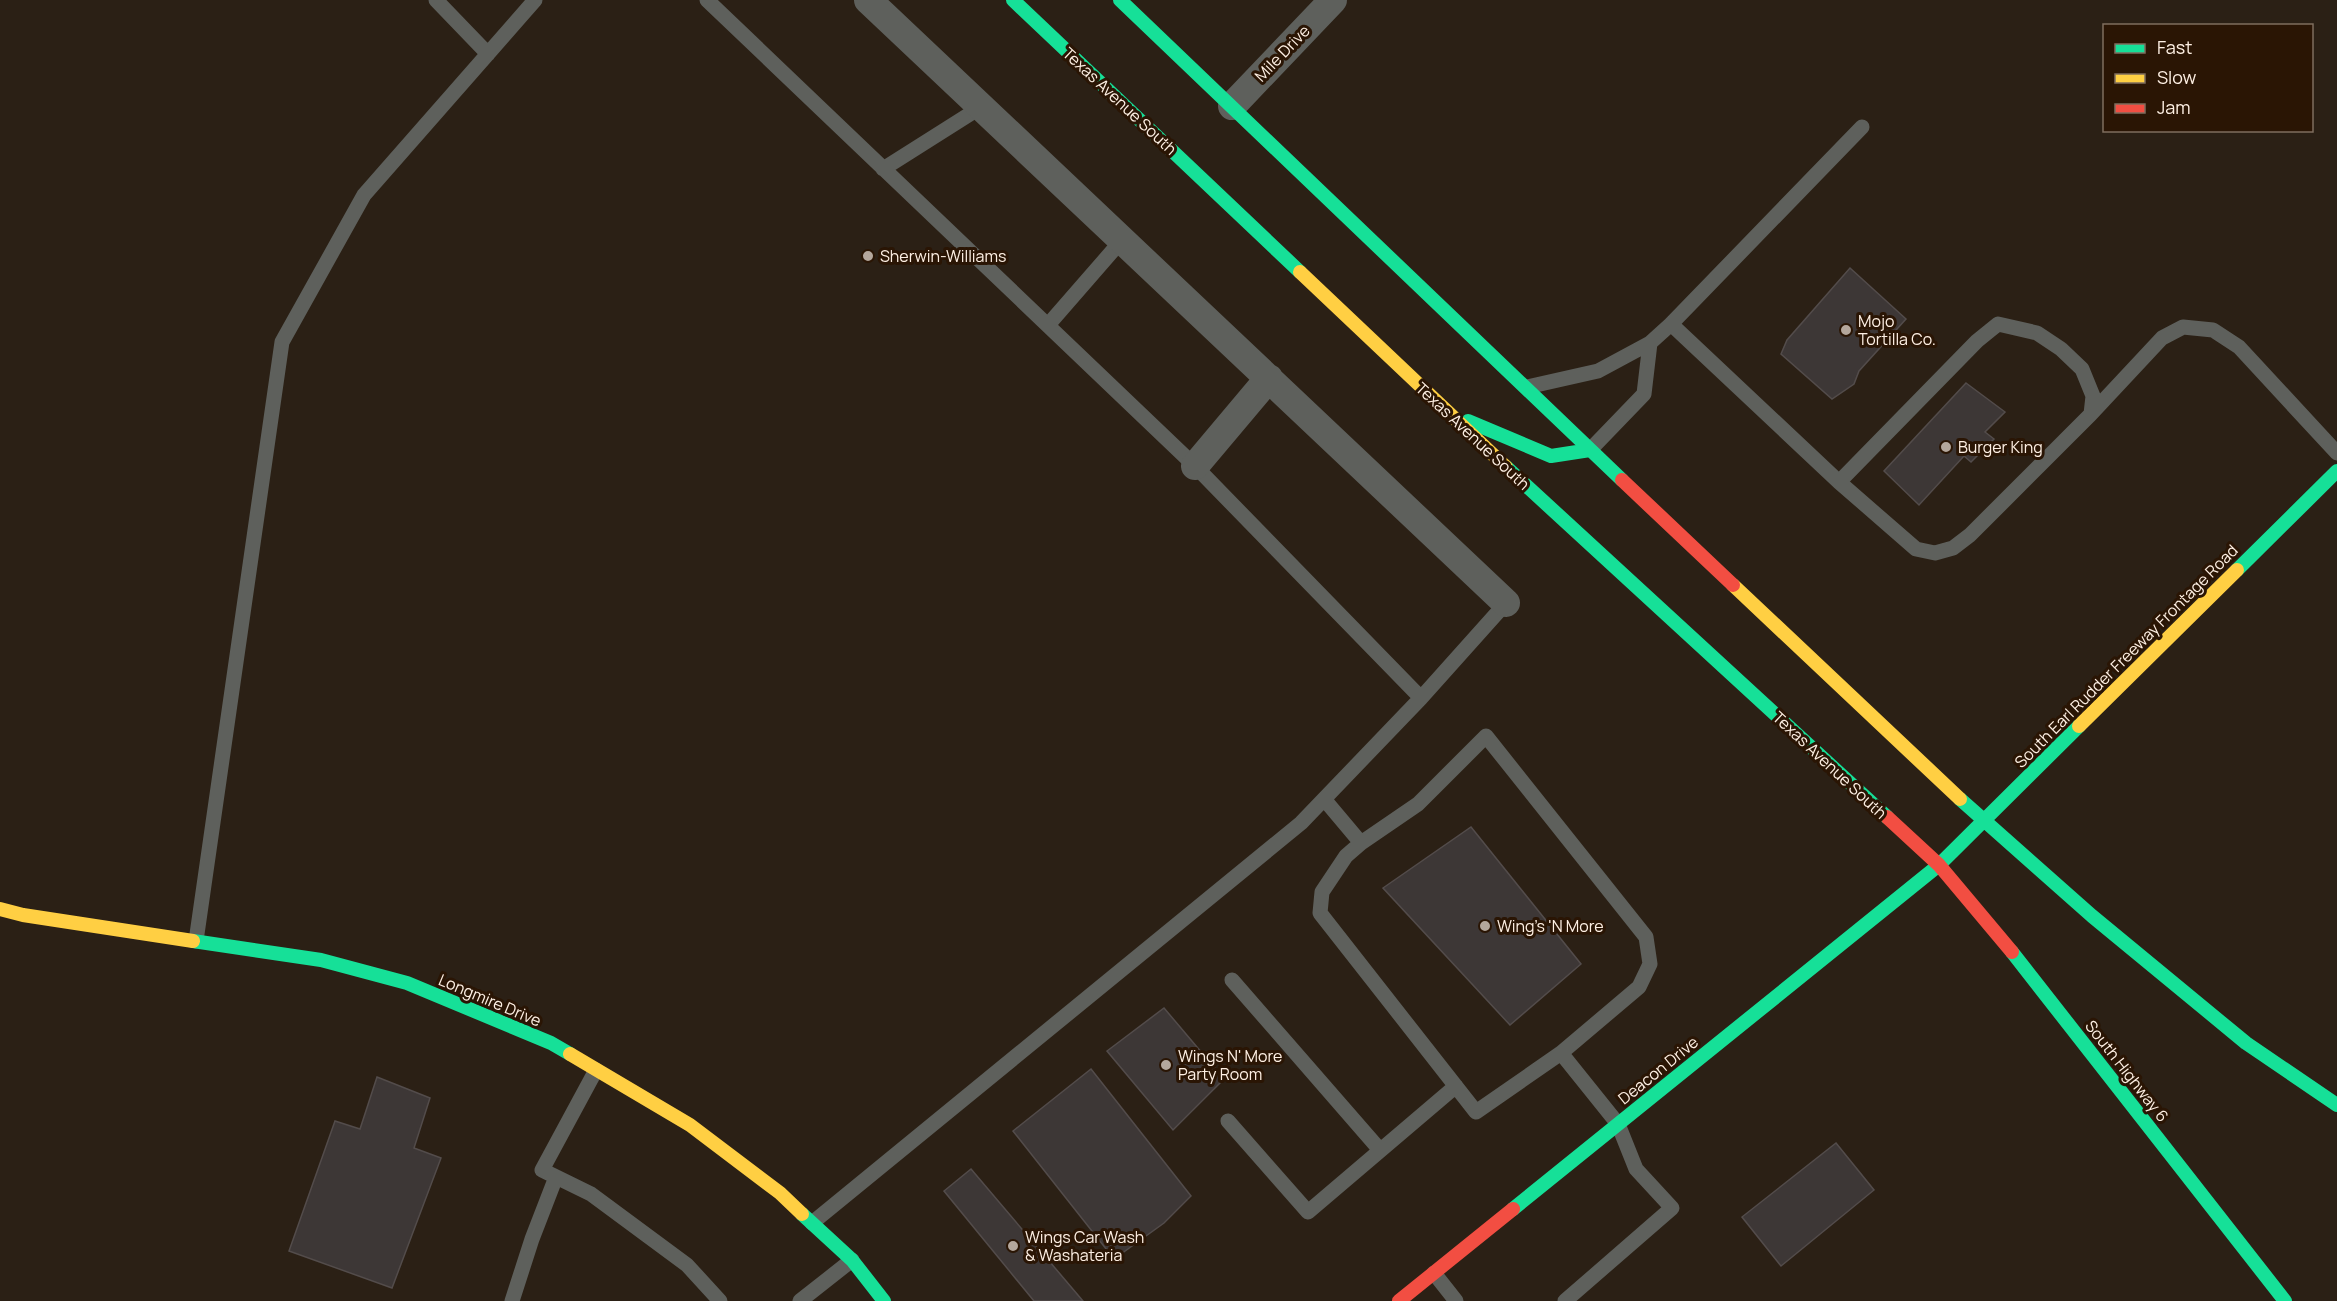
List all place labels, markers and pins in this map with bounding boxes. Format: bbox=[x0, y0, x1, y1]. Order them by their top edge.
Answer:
place label: Sherwin-Williams bbox=[880, 245, 1006, 267]
marker: Sherwin-Williams bbox=[861, 249, 875, 263]
place label: Mojo Tortilla Co. bbox=[1858, 310, 1936, 350]
marker: Mojo Tortilla Co. bbox=[1839, 323, 1853, 337]
place label: Burger King bbox=[1958, 436, 2043, 458]
marker: Burger King bbox=[1939, 440, 1953, 454]
place label: Wing's 'N More bbox=[1497, 915, 1604, 937]
marker: Wing's 'N More bbox=[1478, 919, 1492, 933]
place label: Wings N' More Party Room bbox=[1178, 1045, 1282, 1085]
marker: Wings N' More Party Room bbox=[1159, 1058, 1173, 1072]
place label: Wings Car Wash & Washateria bbox=[1025, 1226, 1144, 1266]
marker: Wings Car Wash & Washateria bbox=[1006, 1239, 1020, 1253]

